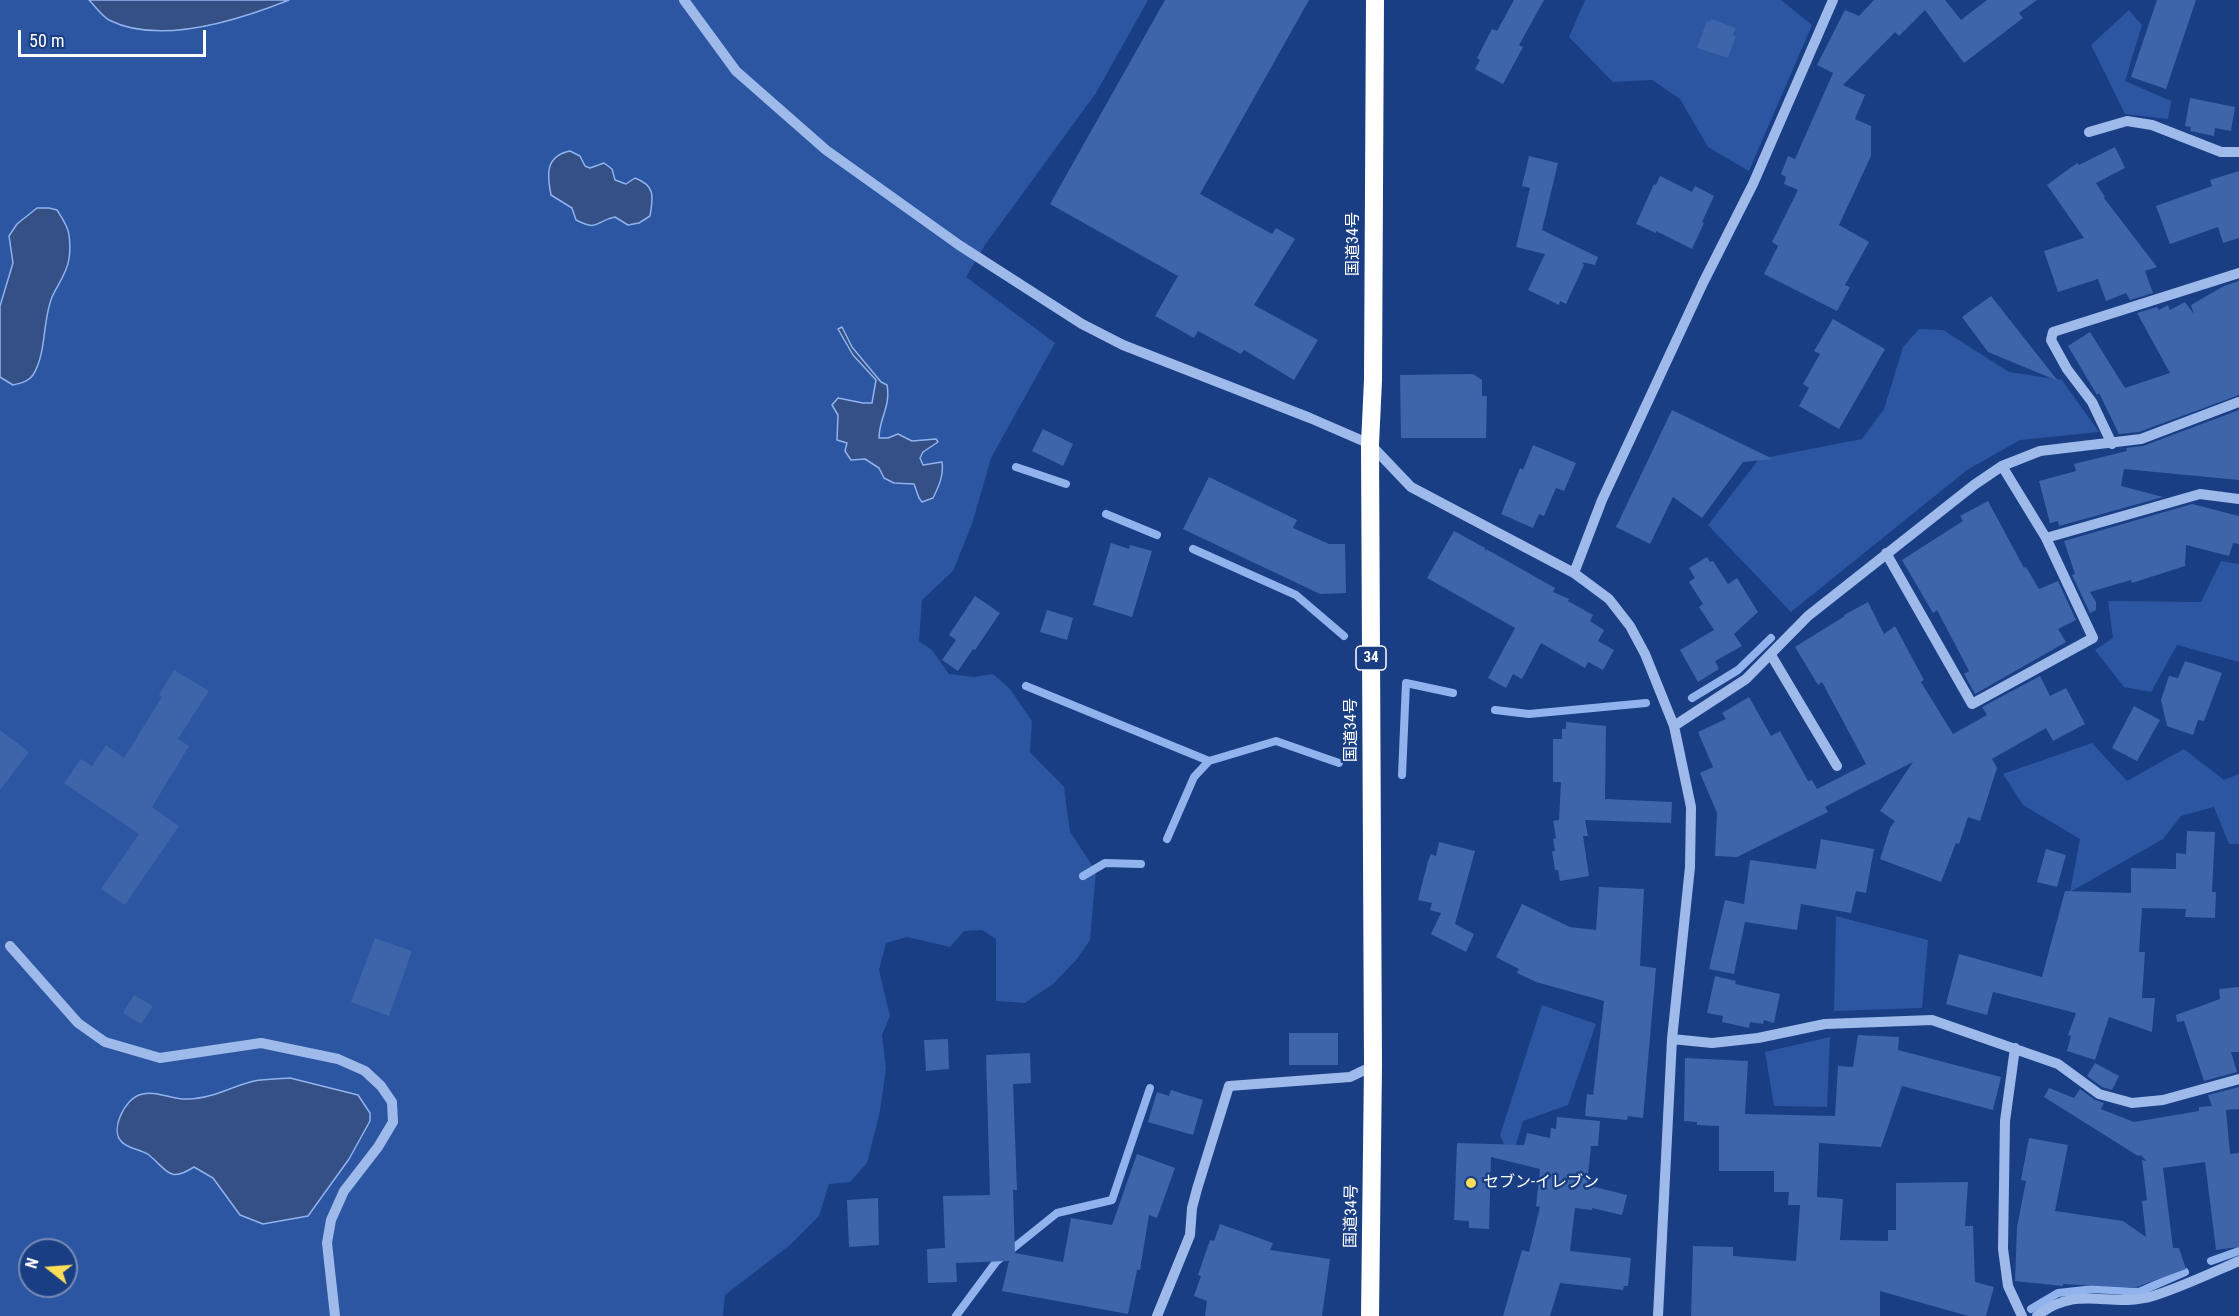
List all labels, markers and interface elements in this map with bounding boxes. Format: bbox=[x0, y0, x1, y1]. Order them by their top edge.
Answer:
scale bar bbox=[21, 18, 208, 56]
text: 50 m bbox=[29, 30, 64, 51]
street label: 国道34号 bbox=[1344, 212, 1364, 276]
road number: 34 bbox=[1356, 646, 1386, 670]
street label: 国道34号 bbox=[1342, 698, 1362, 762]
place label: セブン-イレブン bbox=[1483, 1173, 1599, 1193]
marker: セブン-イレブン bbox=[1464, 1176, 1478, 1190]
street label: 国道34号 bbox=[1342, 1184, 1362, 1248]
north arrow bbox=[18, 1238, 78, 1298]
text: N bbox=[22, 1256, 43, 1271]

